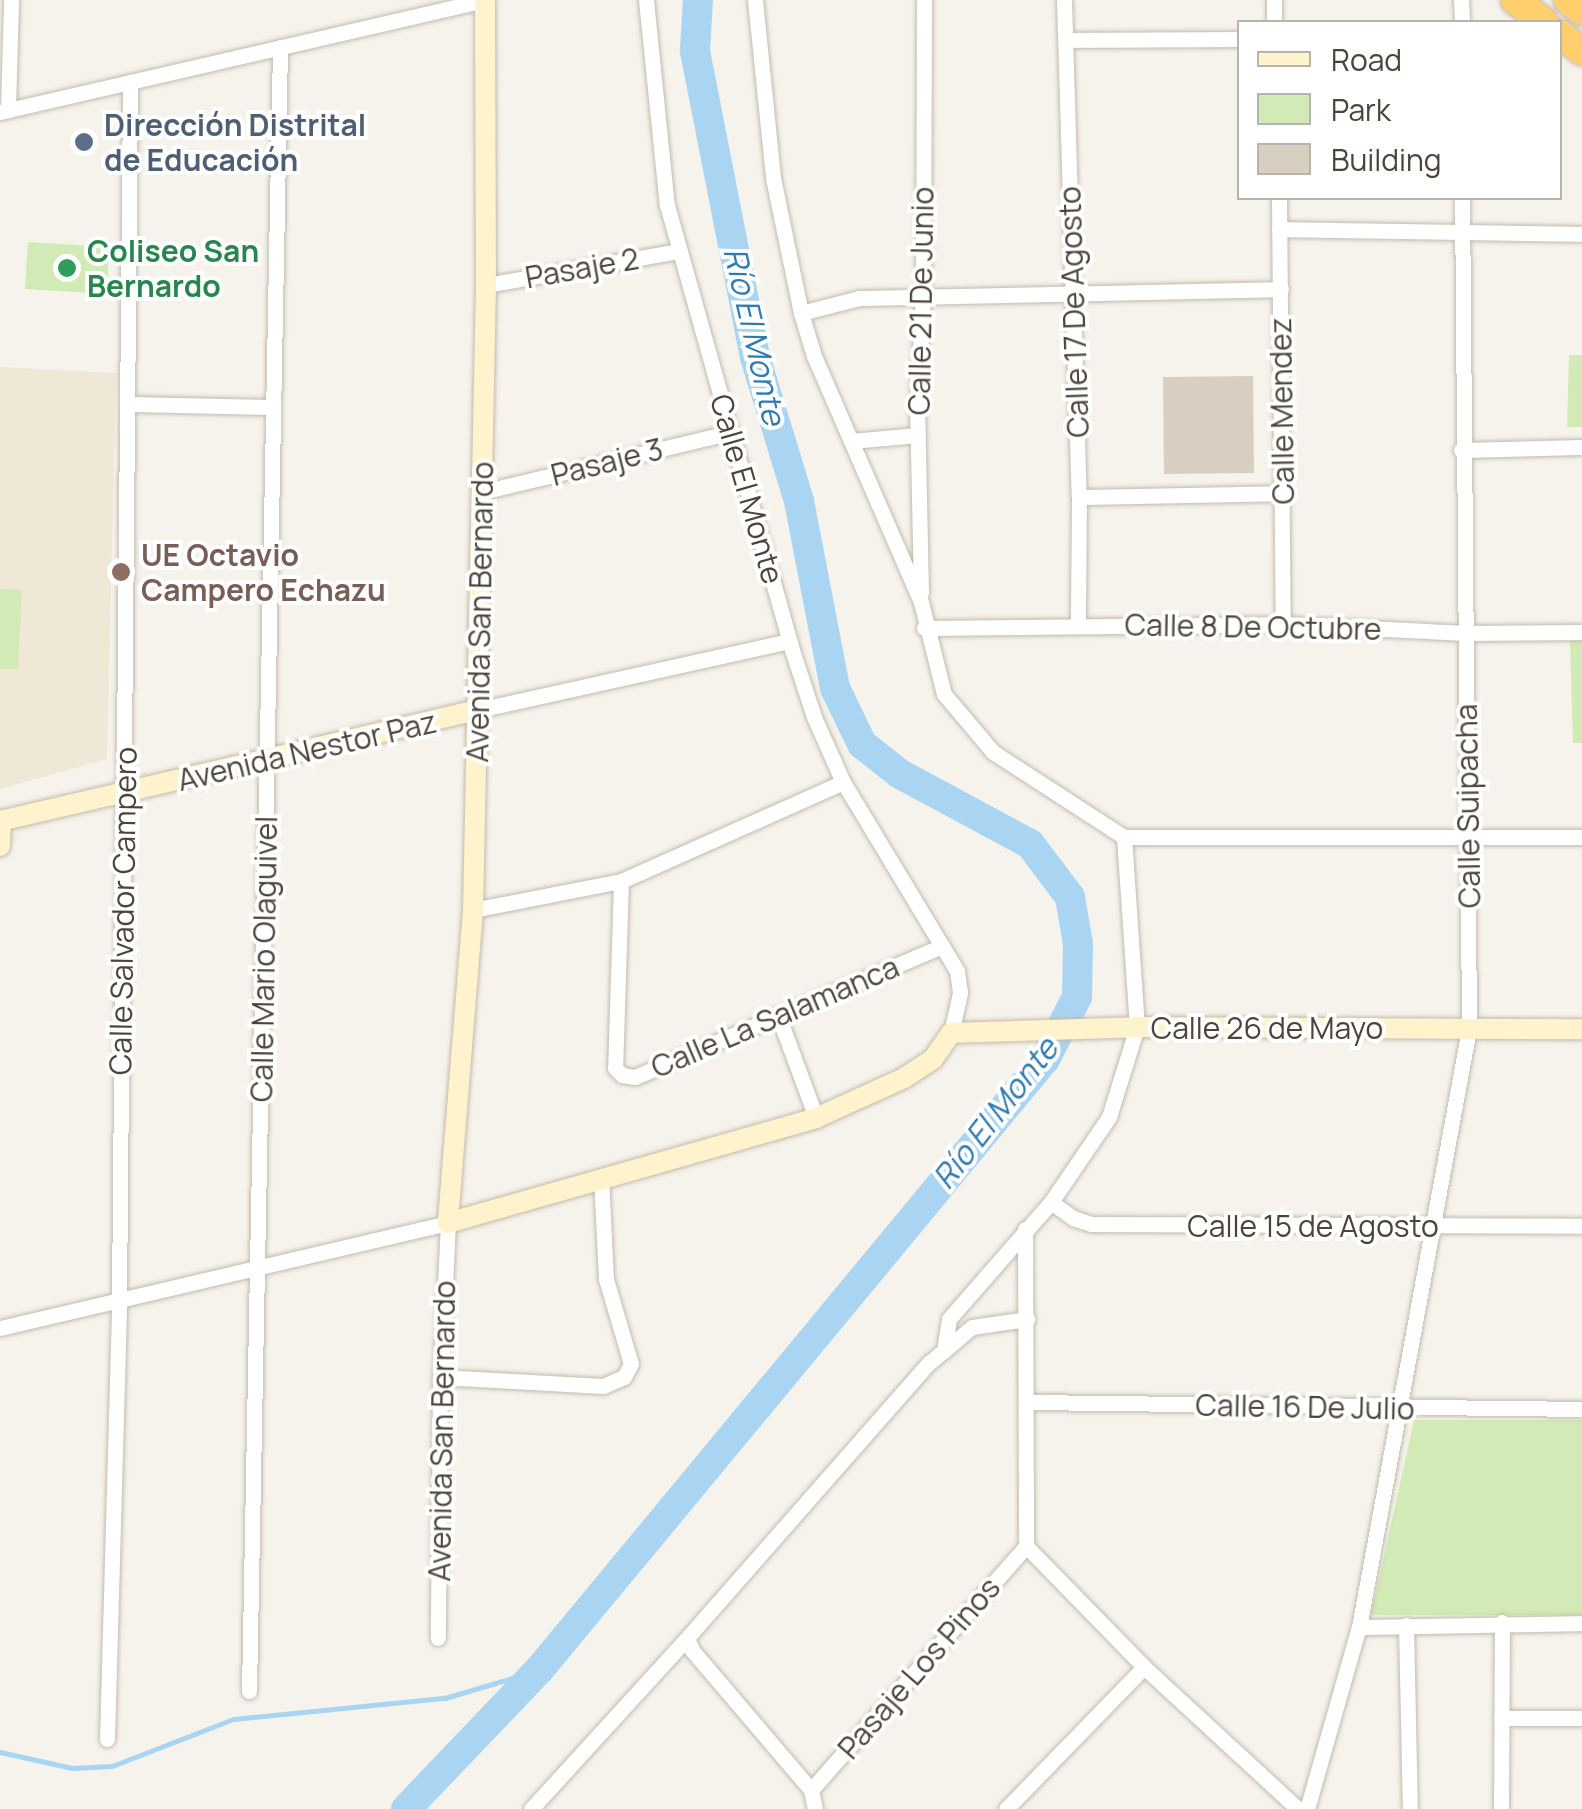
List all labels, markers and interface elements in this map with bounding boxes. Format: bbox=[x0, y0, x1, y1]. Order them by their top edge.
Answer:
legend bbox=[1237, 20, 1562, 200]
text: Road bbox=[1331, 39, 1402, 80]
text: Park bbox=[1331, 89, 1391, 130]
place label: Dirección Distrital de Educación bbox=[104, 107, 366, 178]
marker: Dirección Distrital de Educación bbox=[73, 131, 95, 153]
text: Building bbox=[1331, 139, 1442, 180]
street label: Calle 21 De Junio bbox=[901, 186, 941, 416]
street label: Calle 17 De Agosto bbox=[1052, 186, 1096, 438]
place label: Coliseo San Bernardo bbox=[87, 233, 259, 304]
street label: Pasaje 2 bbox=[522, 240, 642, 296]
water label: Río El Monte bbox=[716, 244, 794, 428]
marker: Coliseo San Bernardo bbox=[56, 257, 78, 279]
street label: Calle Mendez bbox=[1262, 317, 1302, 505]
street label: Calle El Monte bbox=[703, 390, 791, 588]
street label: Pasaje 3 bbox=[547, 431, 667, 493]
street label: Avenida San Bernardo bbox=[459, 461, 501, 763]
place label: UE Octavio Campero Echazu bbox=[141, 537, 386, 608]
marker: UE Octavio Campero Echazu bbox=[110, 561, 132, 583]
street label: Calle 8 De Octubre bbox=[1124, 607, 1382, 647]
street label: Calle Suipacha bbox=[1448, 703, 1488, 909]
street label: Avenida Nestor Paz bbox=[174, 704, 440, 798]
street label: Calle Salvador Campero bbox=[102, 747, 144, 1075]
street label: Calle Mario Olaguivel bbox=[244, 816, 284, 1102]
street label: Calle La Salamanca bbox=[646, 949, 904, 1085]
street label: Calle 26 de Mayo bbox=[1151, 1010, 1383, 1046]
water label: Río El Monte bbox=[924, 1030, 1066, 1196]
street label: Calle 15 de Agosto bbox=[1187, 1208, 1439, 1244]
street label: Avenida San Bernardo bbox=[421, 1280, 463, 1582]
street label: Calle 16 De Julio bbox=[1195, 1387, 1415, 1427]
street label: Pasaje Los Pinos bbox=[830, 1570, 1008, 1766]

